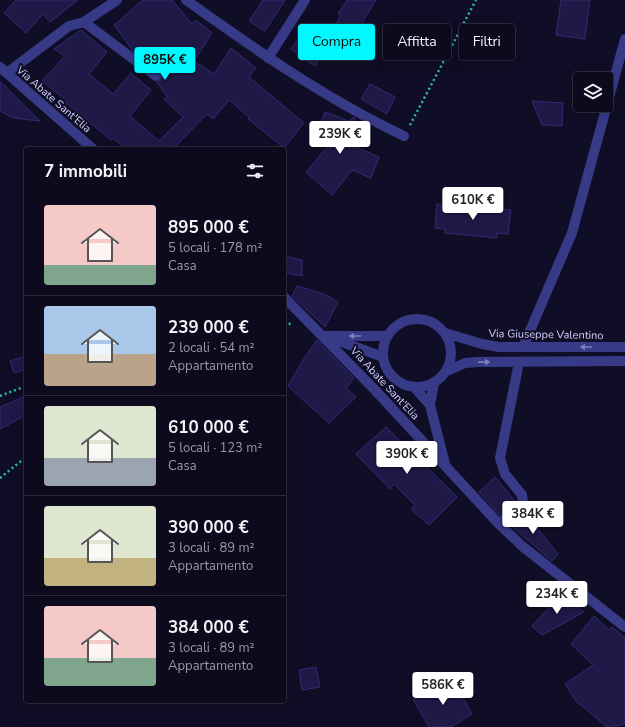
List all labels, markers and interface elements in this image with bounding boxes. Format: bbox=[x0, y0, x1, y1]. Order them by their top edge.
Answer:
chip: Compra bbox=[298, 24, 375, 60]
chip: Affitta bbox=[383, 24, 451, 60]
chip: Filtri bbox=[459, 24, 515, 60]
pin: 895K € bbox=[132, 47, 198, 81]
text: 895K € bbox=[143, 51, 187, 69]
street label: Via Abate Sant'Elia bbox=[12, 62, 94, 136]
map controls bbox=[573, 72, 613, 112]
button: layers bbox=[573, 72, 613, 112]
pin: 239K € bbox=[307, 121, 373, 155]
text: 239K € bbox=[318, 125, 362, 143]
text: 7 immobili bbox=[44, 160, 127, 183]
icon: filters bbox=[244, 160, 266, 182]
pin: 610K € bbox=[440, 187, 506, 221]
text: 610K € bbox=[451, 191, 495, 209]
text: 895 000 € bbox=[168, 216, 249, 239]
icon: home bbox=[76, 221, 124, 269]
text: 5 locali · 178 m² bbox=[168, 239, 262, 257]
text: Casa bbox=[168, 257, 197, 275]
text: 239 000 € bbox=[168, 316, 249, 339]
icon: home bbox=[76, 322, 124, 370]
street label: Via Giuseppe Valentino bbox=[487, 326, 604, 343]
one-way arrow bbox=[348, 333, 361, 339]
text: 2 locali · 54 m² bbox=[168, 339, 255, 357]
street label: Via Abate Sant'Elia bbox=[346, 343, 423, 423]
one-way arrow bbox=[579, 344, 592, 350]
text: Appartamento bbox=[168, 357, 253, 375]
one-way arrow bbox=[478, 359, 491, 365]
text: 610 000 € bbox=[168, 416, 249, 439]
icon: home bbox=[76, 422, 124, 470]
text: 5 locali · 123 m² bbox=[168, 439, 262, 457]
pin: 390K € bbox=[374, 441, 440, 475]
text: 390K € bbox=[385, 445, 429, 463]
text: Casa bbox=[168, 457, 197, 475]
pin: 384K € bbox=[500, 501, 566, 535]
text: 384K € bbox=[511, 505, 555, 523]
text: 390 000 € bbox=[168, 516, 249, 539]
icon: home bbox=[76, 522, 124, 570]
text: 3 locali · 89 m² bbox=[168, 539, 255, 557]
text: Appartamento bbox=[168, 557, 253, 575]
pin: 234K € bbox=[524, 581, 590, 615]
text: 234K € bbox=[535, 585, 579, 603]
text: 384 000 € bbox=[168, 616, 249, 639]
icon: home bbox=[76, 622, 124, 670]
text: 3 locali · 89 m² bbox=[168, 639, 255, 657]
text: Appartamento bbox=[168, 657, 253, 675]
pin: 586K € bbox=[410, 672, 476, 706]
text: 586K € bbox=[421, 676, 465, 694]

